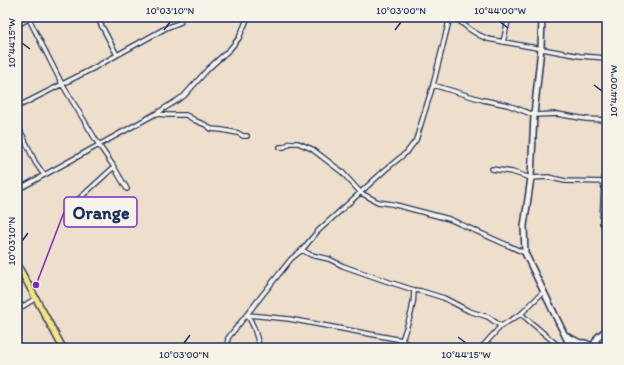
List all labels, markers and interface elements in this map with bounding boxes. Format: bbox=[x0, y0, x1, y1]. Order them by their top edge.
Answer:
text: 10°03'10"N bbox=[146, 4, 194, 17]
text: 10°03'00"N bbox=[376, 4, 426, 17]
text: 10°44'00"W bbox=[474, 4, 527, 17]
text: 10°44'15"W bbox=[5, 18, 18, 68]
text: 10°44'00"W bbox=[607, 64, 620, 117]
callout: Orange bbox=[64, 197, 137, 227]
text: Orange bbox=[73, 202, 130, 224]
text: 10°03'10"N bbox=[5, 217, 18, 265]
text: 10°03'00"N bbox=[159, 348, 209, 361]
text: 10°44'15"W bbox=[441, 348, 491, 361]

